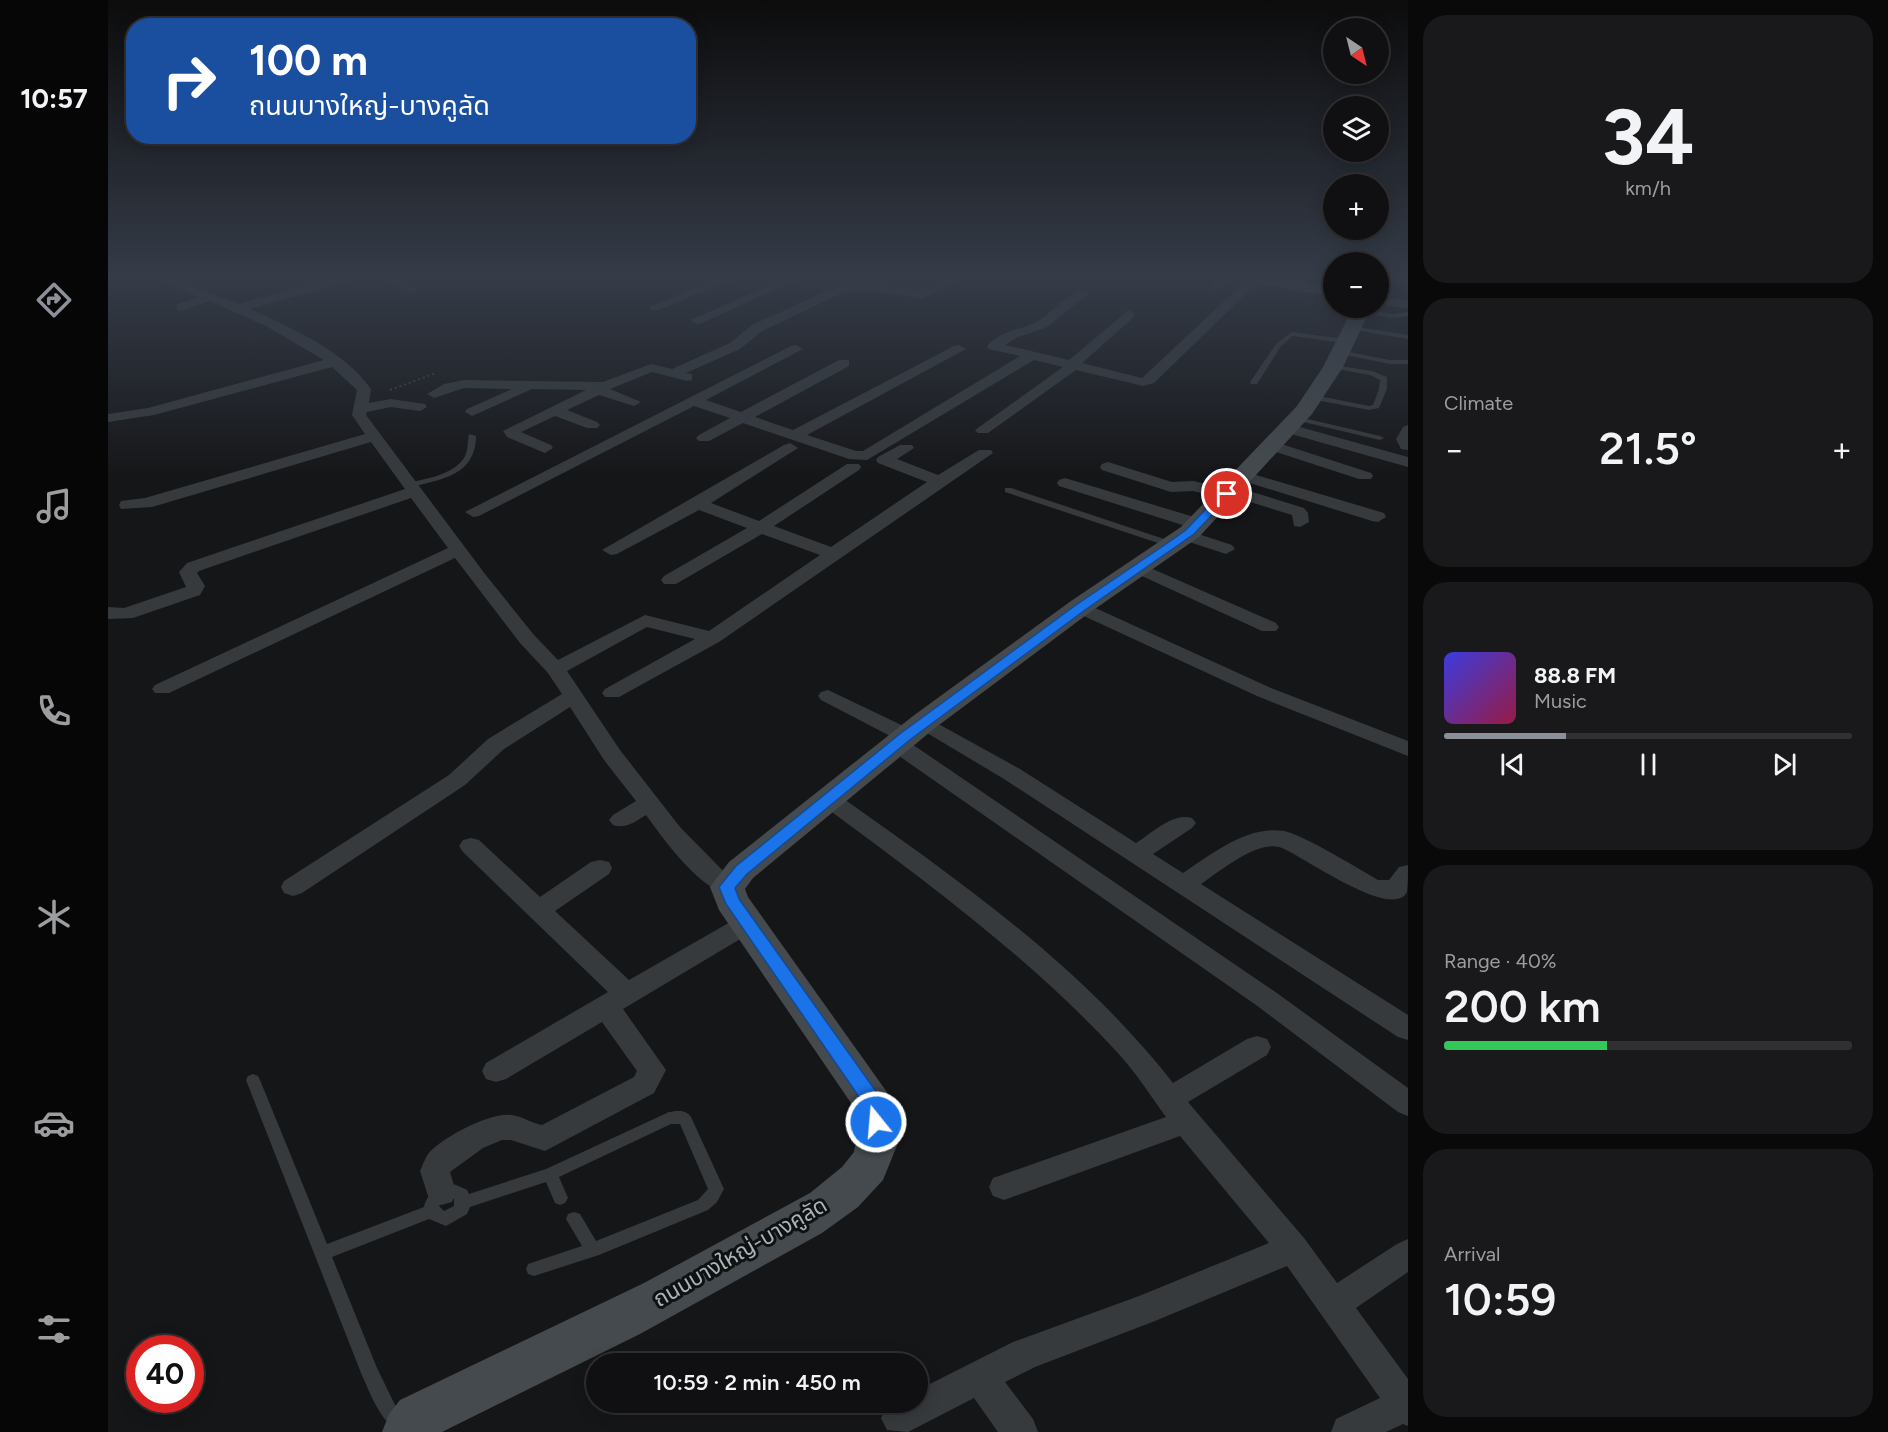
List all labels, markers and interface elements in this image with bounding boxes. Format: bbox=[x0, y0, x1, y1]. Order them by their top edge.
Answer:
north arrow bbox=[1323, 18, 1389, 84]
map controls bbox=[1323, 18, 1389, 318]
text: 100 m bbox=[249, 35, 368, 86]
icon: right bbox=[150, 42, 228, 120]
text: 10:57 bbox=[20, 82, 88, 115]
text: ถนนบางใหญ่-บางคูลัด bbox=[249, 89, 490, 122]
text: 34 bbox=[1602, 90, 1694, 184]
button: layers bbox=[1323, 96, 1389, 162]
button: + bbox=[1323, 174, 1389, 240]
text: km/h bbox=[1625, 176, 1671, 200]
button: − bbox=[1323, 252, 1389, 318]
icon: directions bbox=[33, 279, 75, 321]
text: Climate bbox=[1444, 391, 1513, 415]
text: 21.5° bbox=[1599, 421, 1697, 475]
text: − bbox=[1444, 430, 1465, 469]
text: + bbox=[1831, 430, 1852, 469]
pin bbox=[1201, 468, 1252, 519]
icon: arrive bbox=[1210, 477, 1243, 510]
icon: music bbox=[33, 485, 75, 527]
text: 88.8 FM bbox=[1534, 662, 1616, 689]
text: Music bbox=[1534, 689, 1587, 713]
icon: phone bbox=[33, 690, 75, 732]
icon: previous bbox=[1496, 748, 1529, 781]
icon: pause bbox=[1632, 748, 1665, 781]
icon: next bbox=[1768, 748, 1801, 781]
icon: climate bbox=[33, 896, 75, 938]
text: Range · 40% bbox=[1444, 949, 1556, 973]
text: 200 km bbox=[1444, 979, 1601, 1033]
position arrow bbox=[844, 1090, 908, 1154]
icon: car bbox=[33, 1102, 75, 1144]
street label: ถนนบางใหญ่-บางคูลัด bbox=[648, 1191, 832, 1313]
text: Arrival bbox=[1444, 1242, 1500, 1266]
text: 10:59 bbox=[1444, 1272, 1556, 1326]
icon: filters bbox=[33, 1308, 75, 1350]
speed limit sign: 40 bbox=[126, 1335, 204, 1413]
text: 10:59 · 2 min · 450 m bbox=[653, 1369, 861, 1396]

